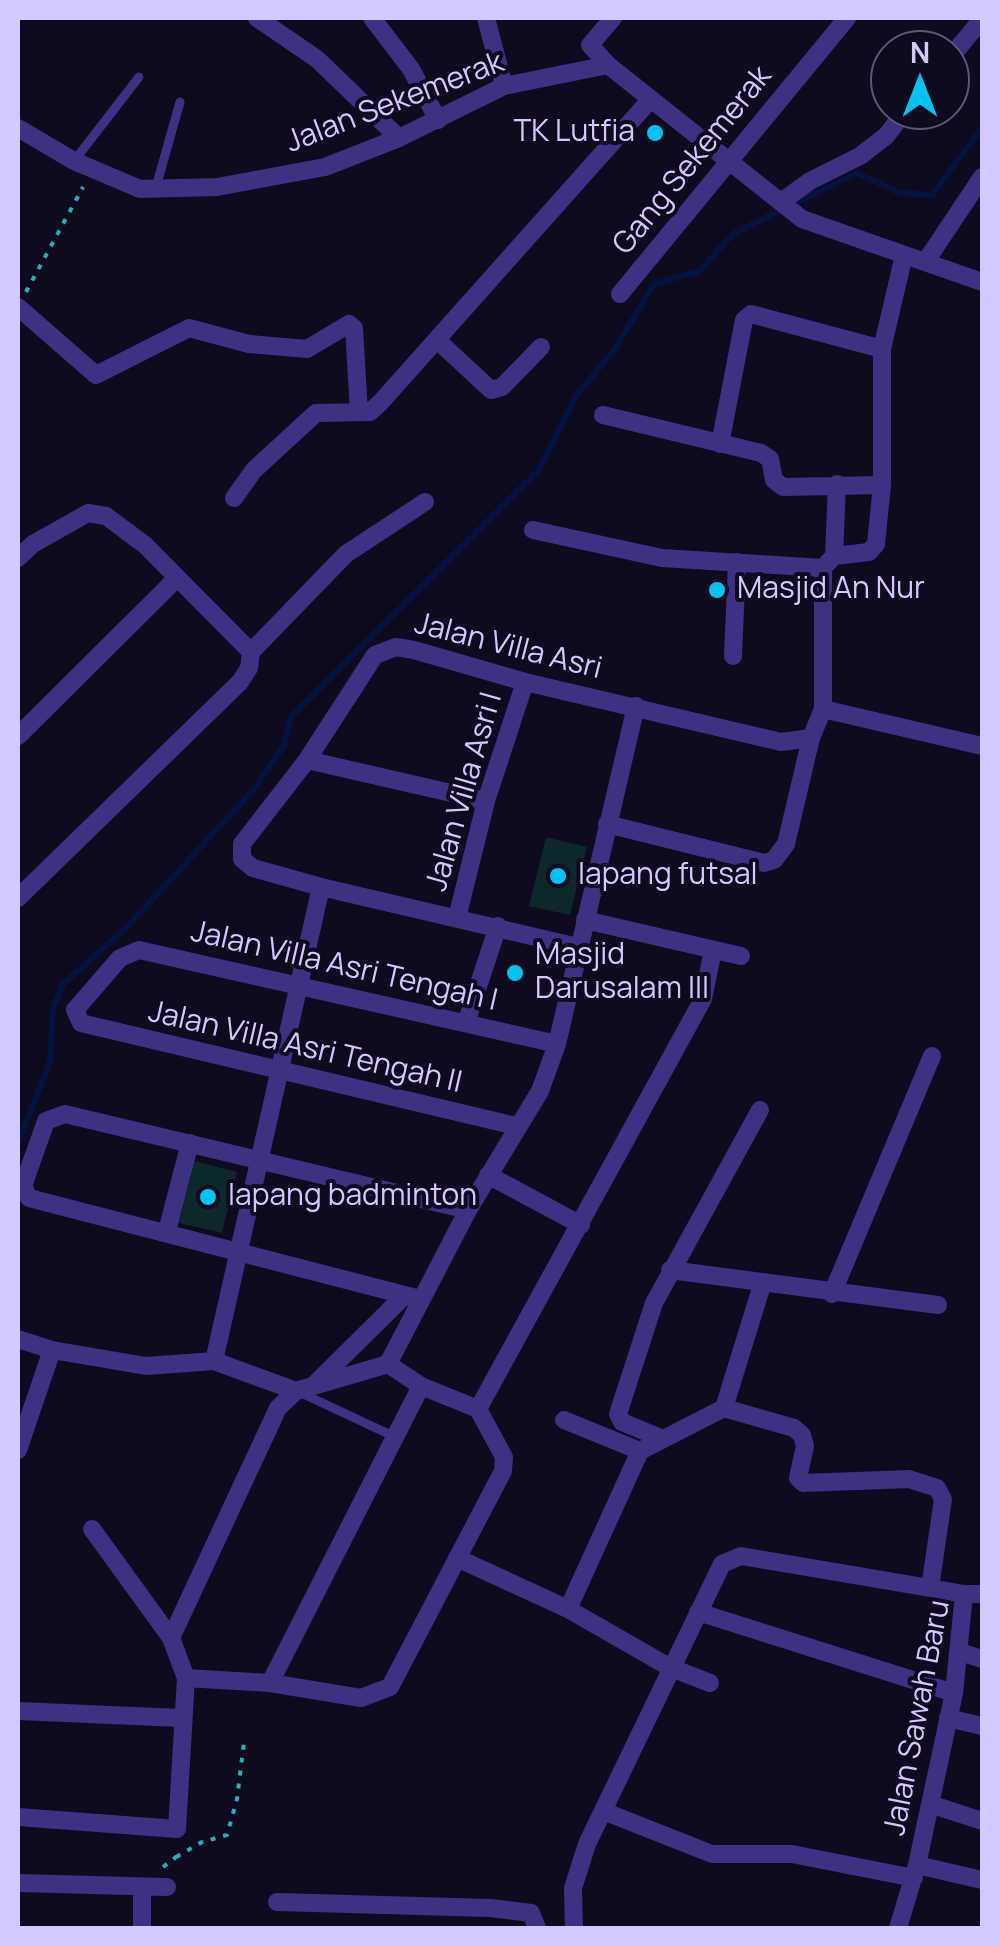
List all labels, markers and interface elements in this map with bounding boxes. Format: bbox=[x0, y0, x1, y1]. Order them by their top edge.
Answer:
north arrow bbox=[870, 30, 970, 130]
text: N bbox=[910, 33, 930, 71]
street label: Jalan Sekemerak bbox=[281, 45, 509, 161]
street label: Gang Sekemerak bbox=[606, 60, 780, 262]
place label: TK Lutfia bbox=[513, 115, 635, 151]
marker: TK Lutfia bbox=[644, 122, 666, 144]
place label: Masjid An Nur bbox=[737, 572, 925, 608]
marker: Masjid An Nur bbox=[706, 579, 728, 601]
street label: Jalan Villa Asri bbox=[411, 606, 605, 688]
street label: Jalan Villa Asri I bbox=[419, 689, 511, 895]
place label: lapang futsal bbox=[578, 858, 758, 894]
marker: lapang futsal bbox=[547, 865, 569, 887]
street label: Jalan Villa Asri Tengah I bbox=[187, 914, 501, 1020]
place label: Masjid Darusalam III bbox=[535, 938, 709, 1008]
marker: Masjid Darusalam III bbox=[504, 962, 526, 984]
street label: Jalan Villa Asri Tengah II bbox=[145, 994, 465, 1102]
place label: lapang badminton bbox=[228, 1179, 477, 1215]
marker: lapang badminton bbox=[197, 1186, 219, 1208]
street label: Jalan Sawah Baru bbox=[878, 1597, 958, 1839]

